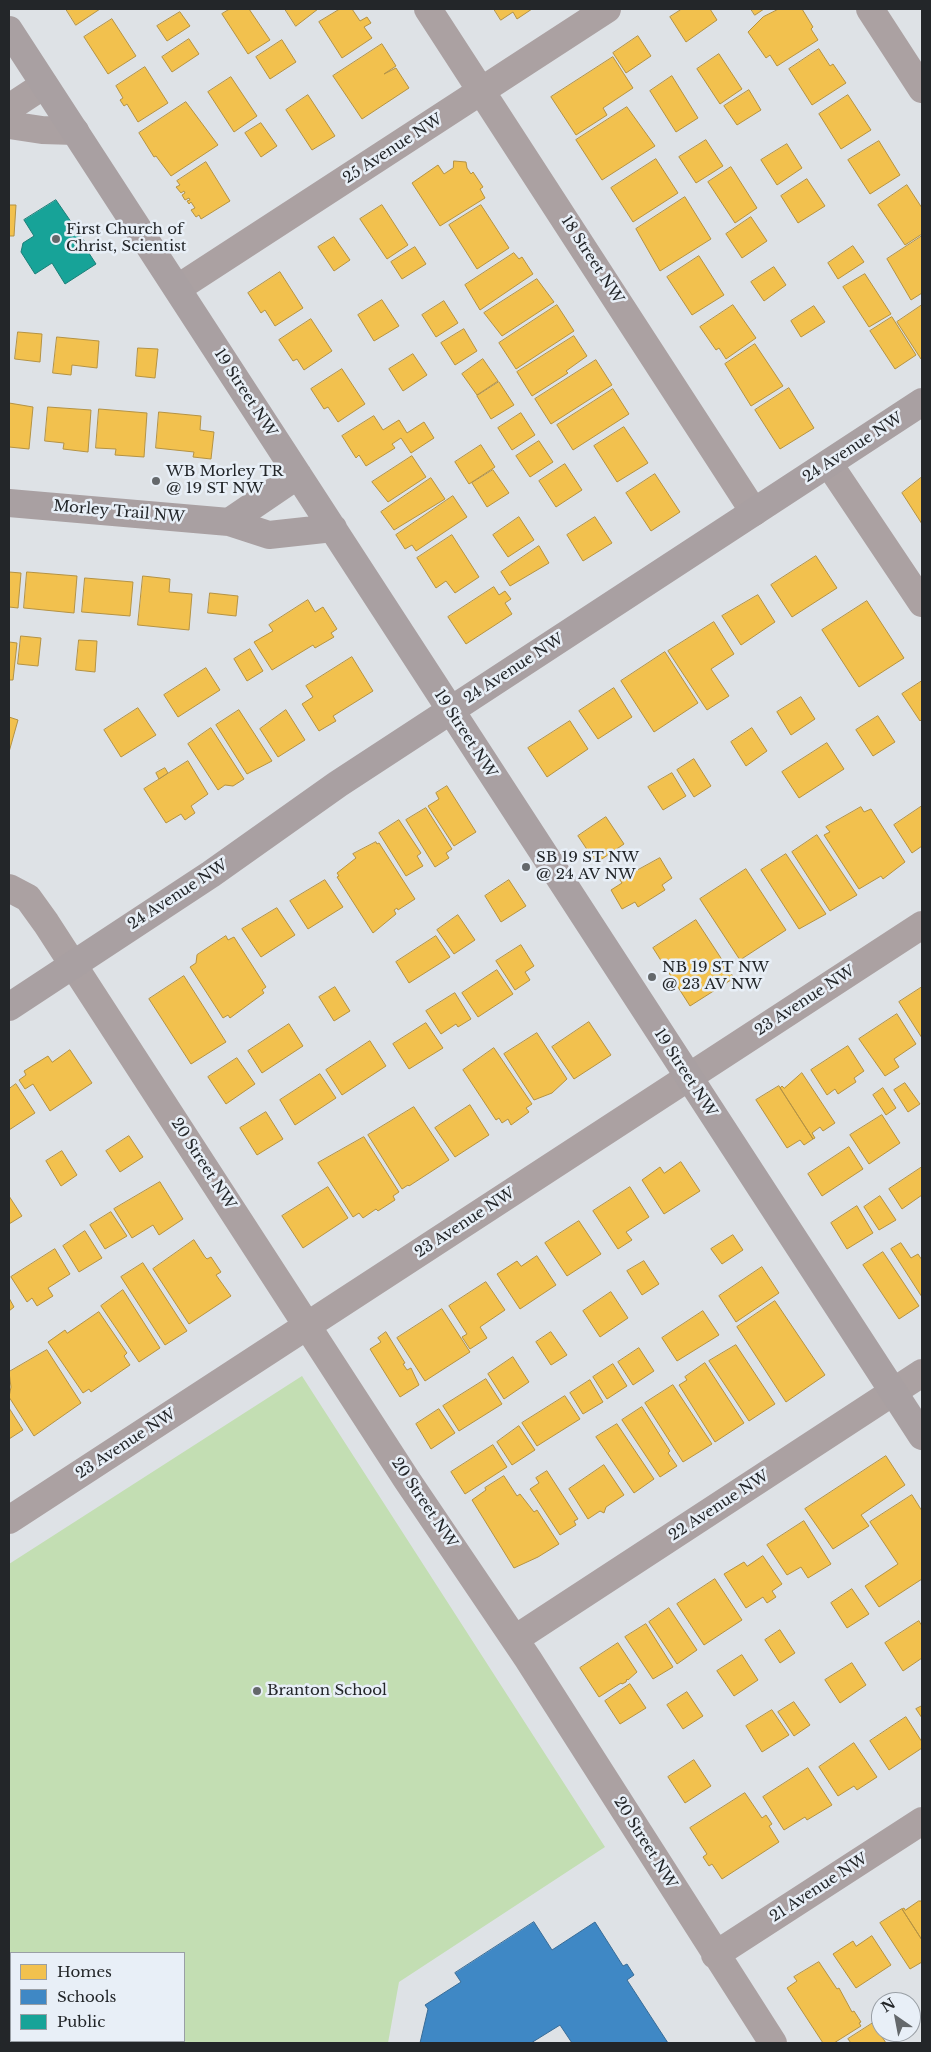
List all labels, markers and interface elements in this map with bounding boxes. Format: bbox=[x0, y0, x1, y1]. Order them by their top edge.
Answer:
street label: 25 Avenue NW bbox=[340, 110, 446, 188]
street label: 18 Street NW bbox=[557, 213, 627, 307]
place label: First Church of Christ, Scientist bbox=[66, 221, 187, 256]
marker: First Church of Christ, Scientist bbox=[50, 233, 62, 245]
street label: 19 Street NW bbox=[210, 346, 280, 440]
street label: 24 Avenue NW bbox=[800, 409, 906, 487]
place label: WB Morley TR @ 19 ST NW bbox=[166, 463, 283, 498]
marker: WB Morley TR @ 19 ST NW bbox=[150, 475, 162, 487]
street label: Morley Trail NW bbox=[52, 497, 186, 527]
street label: 24 Avenue NW bbox=[461, 630, 567, 708]
street label: 19 Street NW bbox=[430, 687, 500, 781]
place label: SB 19 ST NW @ 24 AV NW bbox=[536, 849, 639, 884]
street label: 24 Avenue NW bbox=[125, 856, 231, 934]
marker: SB 19 ST NW @ 24 AV NW bbox=[520, 861, 532, 873]
place label: NB 19 ST NW @ 23 AV NW bbox=[662, 959, 769, 994]
street label: 23 Avenue NW bbox=[752, 962, 858, 1040]
marker: NB 19 ST NW @ 23 AV NW bbox=[646, 971, 658, 983]
street label: 19 Street NW bbox=[650, 1026, 720, 1120]
street label: 20 Street NW bbox=[167, 1115, 239, 1213]
street label: 23 Avenue NW bbox=[412, 1184, 518, 1262]
street label: 23 Avenue NW bbox=[73, 1405, 179, 1483]
street label: 20 Street NW bbox=[387, 1455, 461, 1551]
street label: 22 Avenue NW bbox=[666, 1467, 772, 1545]
place label: Branton School bbox=[267, 1682, 387, 1700]
marker: Branton School bbox=[251, 1685, 263, 1697]
street label: 20 Street NW bbox=[610, 1794, 680, 1892]
street label: 21 Avenue NW bbox=[767, 1850, 871, 1926]
legend bbox=[10, 1952, 185, 2042]
text: Homes bbox=[57, 1962, 112, 1981]
text: Schools bbox=[57, 1987, 116, 2006]
north arrow bbox=[871, 1992, 921, 2042]
text: N bbox=[878, 1994, 899, 2016]
text: Public bbox=[57, 2012, 105, 2031]

